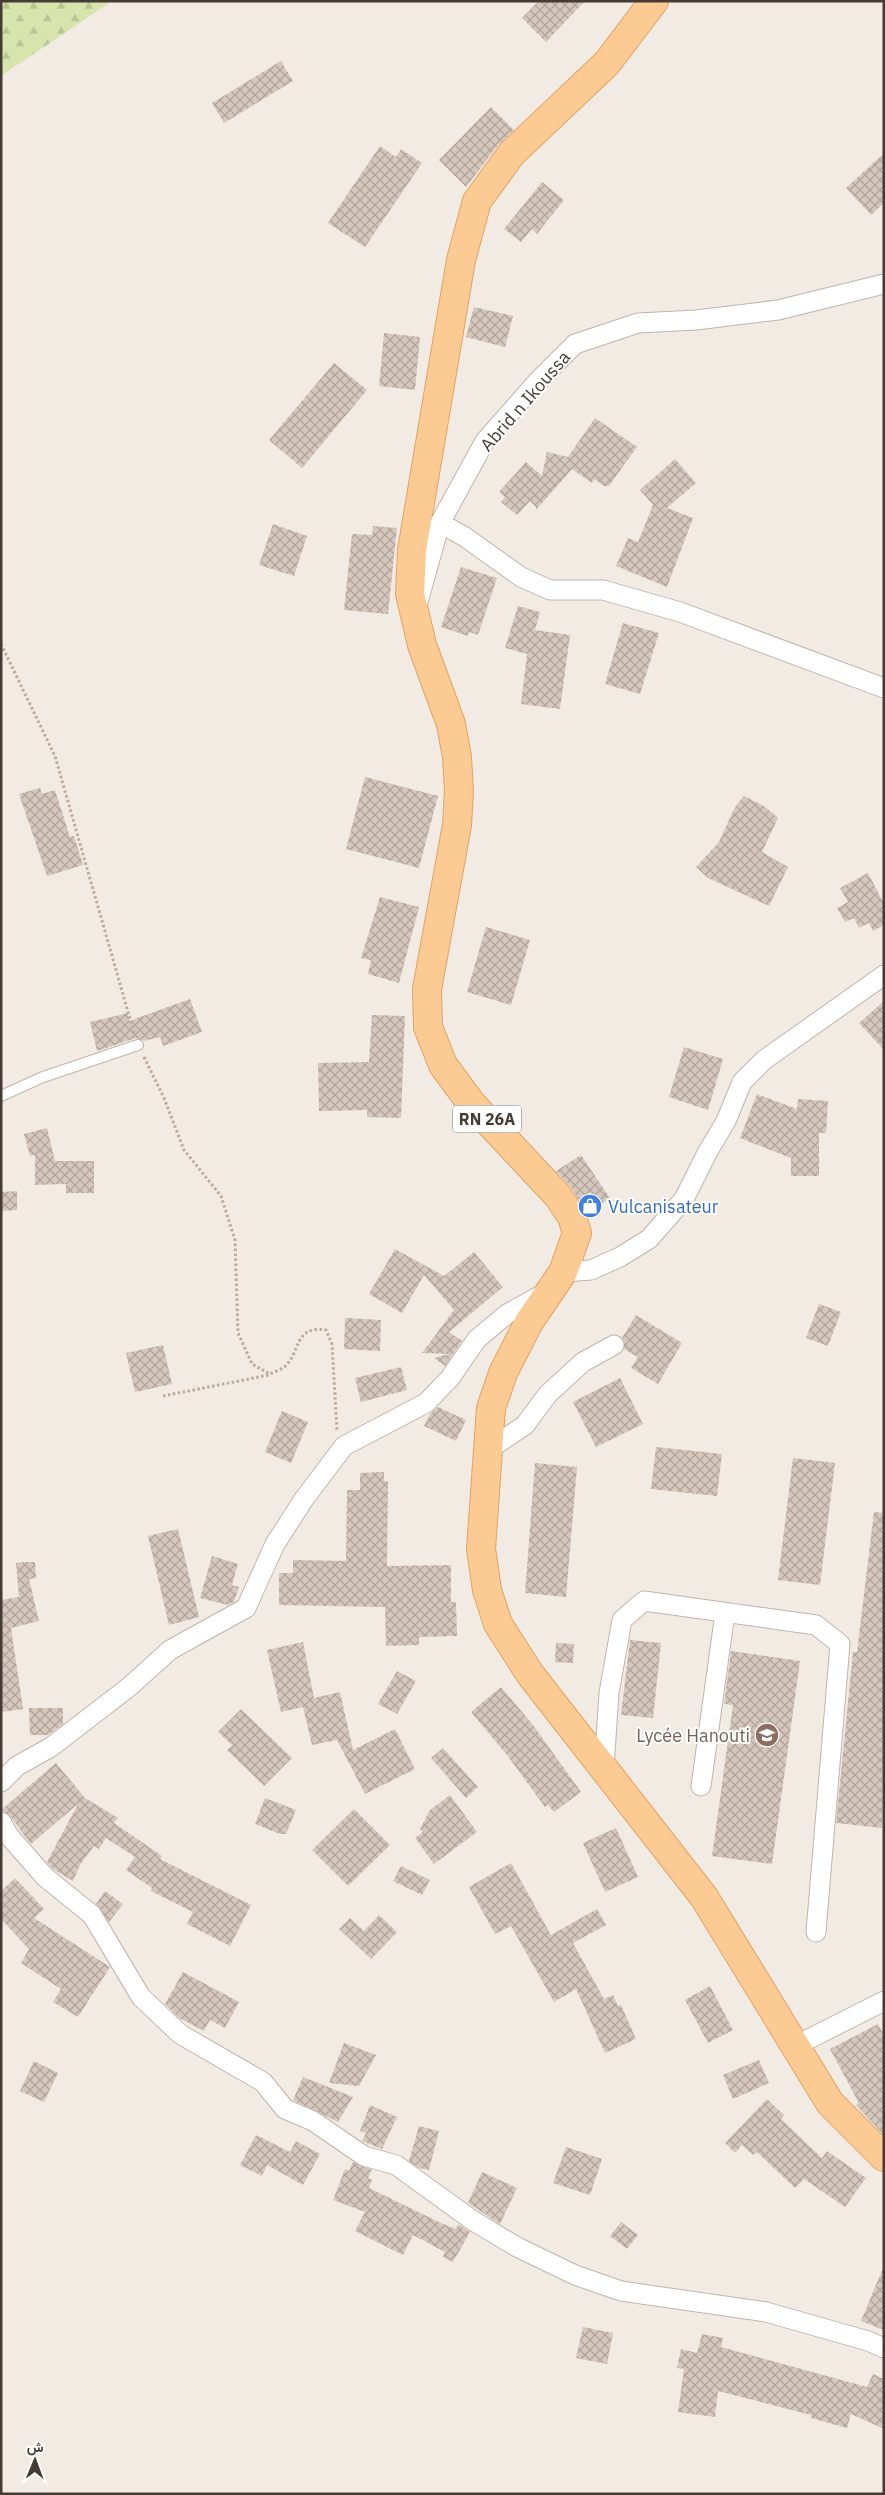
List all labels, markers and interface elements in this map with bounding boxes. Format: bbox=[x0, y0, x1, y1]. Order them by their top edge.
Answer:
street label: Abrid n Ikoussa bbox=[475, 346, 575, 456]
road number: RN 26A bbox=[453, 1106, 521, 1132]
shop icon: Vulcanisateur bbox=[577, 1193, 603, 1219]
place label: Vulcanisateur bbox=[608, 1195, 719, 1218]
school or university icon: Lycée Hanouti bbox=[754, 1722, 780, 1748]
place label: Lycée Hanouti bbox=[636, 1724, 750, 1747]
north arrow bbox=[10, 2435, 60, 2485]
text: ش bbox=[27, 2438, 44, 2456]

